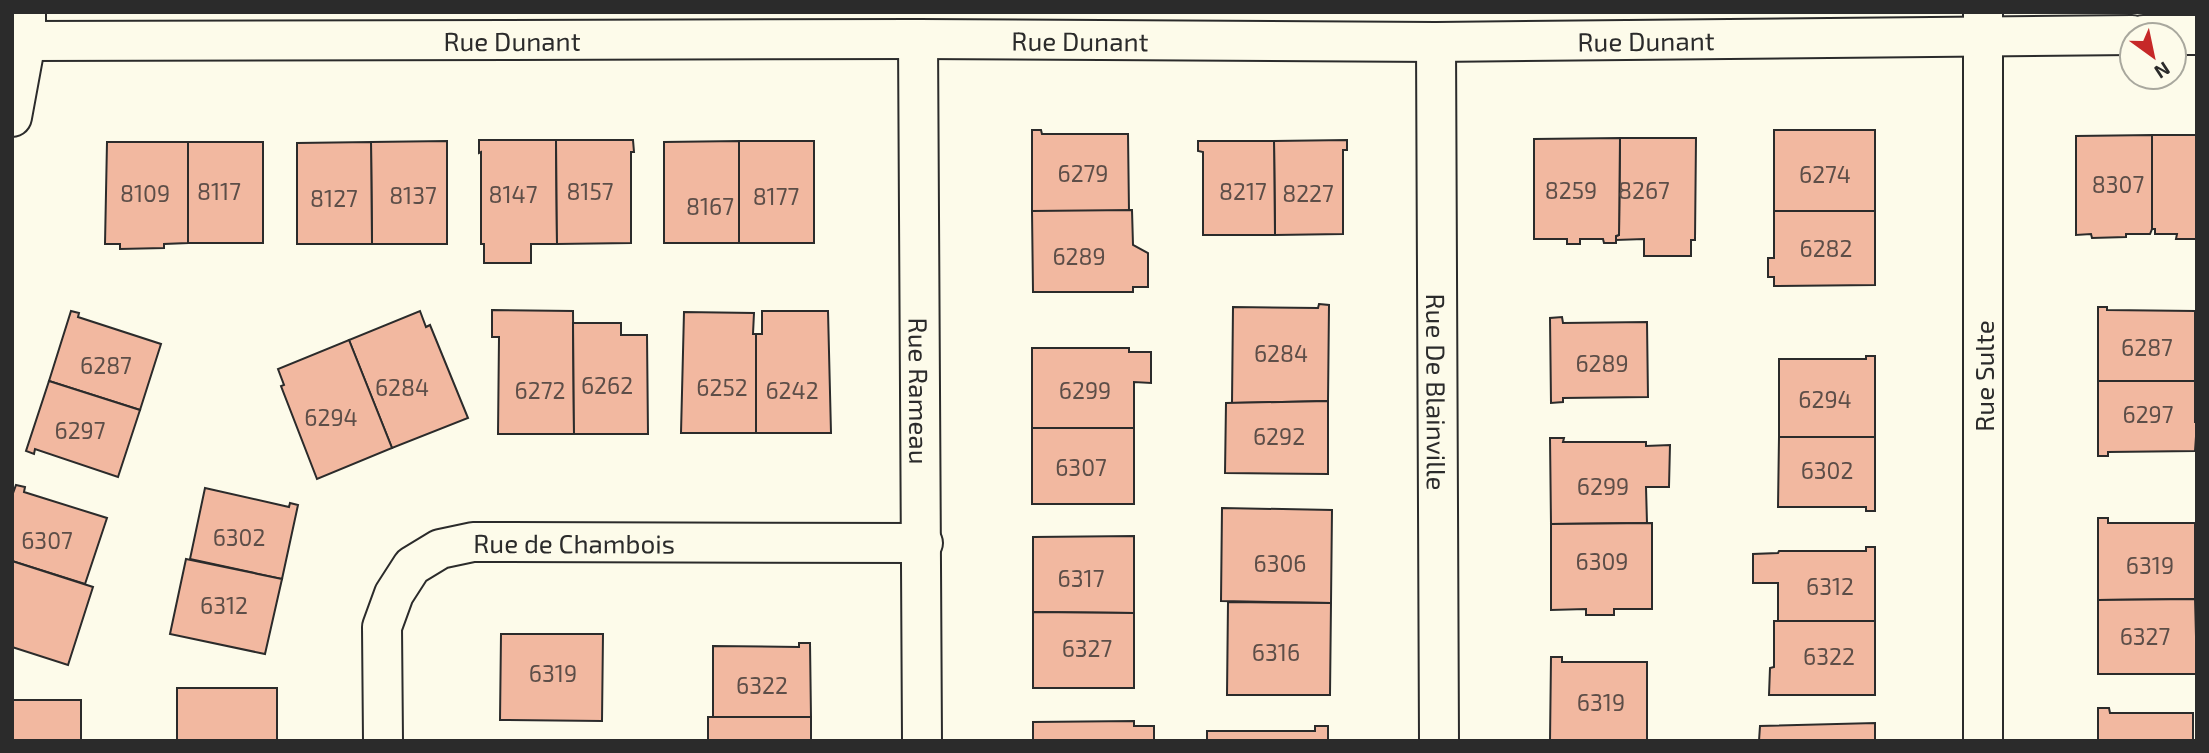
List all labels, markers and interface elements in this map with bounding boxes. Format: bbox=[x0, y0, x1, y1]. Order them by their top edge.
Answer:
north arrow bbox=[2118, 21, 2188, 91]
street label: Rue Dunant bbox=[443, 24, 581, 56]
street label: Rue Dunant bbox=[1011, 24, 1149, 56]
street label: Rue Dunant bbox=[1577, 24, 1715, 56]
text: N bbox=[2151, 57, 2175, 84]
house number: 6279 bbox=[1057, 159, 1109, 187]
house number: 6274 bbox=[1799, 160, 1851, 188]
house number: 8307 bbox=[2092, 170, 2144, 198]
house number: 8259 bbox=[1545, 176, 1597, 204]
house number: 8267 bbox=[1618, 176, 1670, 204]
house number: 8117 bbox=[197, 177, 241, 205]
house number: 8157 bbox=[566, 177, 614, 205]
house number: 8217 bbox=[1219, 177, 1267, 205]
house number: 8109 bbox=[120, 179, 170, 207]
house number: 8227 bbox=[1282, 179, 1334, 207]
house number: 8147 bbox=[488, 180, 538, 208]
house number: 8137 bbox=[389, 181, 437, 209]
house number: 8177 bbox=[753, 182, 800, 210]
house number: 8127 bbox=[310, 184, 358, 212]
house number: 8167 bbox=[686, 192, 734, 220]
house number: 6282 bbox=[1800, 234, 1852, 262]
house number: 6289 bbox=[1052, 242, 1106, 270]
street label: Rue De Blainville bbox=[1422, 293, 1453, 491]
street label: Rue Rameau bbox=[904, 317, 936, 465]
street label: Rue Sulte bbox=[1968, 320, 1999, 432]
house number: 6287 bbox=[2121, 333, 2173, 361]
house number: 6284 bbox=[1254, 339, 1308, 367]
house number: 6289 bbox=[1575, 349, 1629, 377]
house number: 6287 bbox=[80, 351, 132, 379]
house number: 6262 bbox=[581, 371, 633, 399]
house number: 6284 bbox=[375, 373, 429, 401]
house number: 6252 bbox=[696, 373, 748, 401]
house number: 6272 bbox=[515, 376, 565, 404]
house number: 6242 bbox=[765, 376, 819, 404]
house number: 6299 bbox=[1059, 376, 1111, 404]
house number: 6294 bbox=[1798, 385, 1852, 413]
house number: 6297 bbox=[2122, 400, 2174, 428]
house number: 6294 bbox=[304, 403, 358, 431]
house number: 6297 bbox=[54, 416, 106, 444]
house number: 6292 bbox=[1253, 422, 1305, 450]
house number: 6307 bbox=[1055, 453, 1107, 481]
house number: 6302 bbox=[1801, 456, 1853, 484]
house number: 6299 bbox=[1577, 472, 1629, 500]
house number: 6302 bbox=[213, 523, 265, 551]
house number: 6307 bbox=[21, 526, 73, 554]
street label: Rue de Chambois bbox=[473, 527, 675, 558]
house number: 6309 bbox=[1576, 547, 1628, 575]
house number: 6306 bbox=[1254, 549, 1306, 577]
house number: 6319 bbox=[2126, 551, 2174, 579]
house number: 6317 bbox=[1058, 564, 1105, 592]
house number: 6312 bbox=[1806, 572, 1854, 600]
house number: 6312 bbox=[200, 591, 248, 619]
house number: 6327 bbox=[2120, 622, 2171, 650]
house number: 6327 bbox=[1062, 634, 1113, 662]
house number: 6316 bbox=[1252, 638, 1300, 666]
house number: 6322 bbox=[1803, 642, 1855, 670]
house number: 6319 bbox=[529, 659, 577, 687]
house number: 6322 bbox=[736, 671, 788, 699]
house number: 6319 bbox=[1577, 688, 1625, 716]

